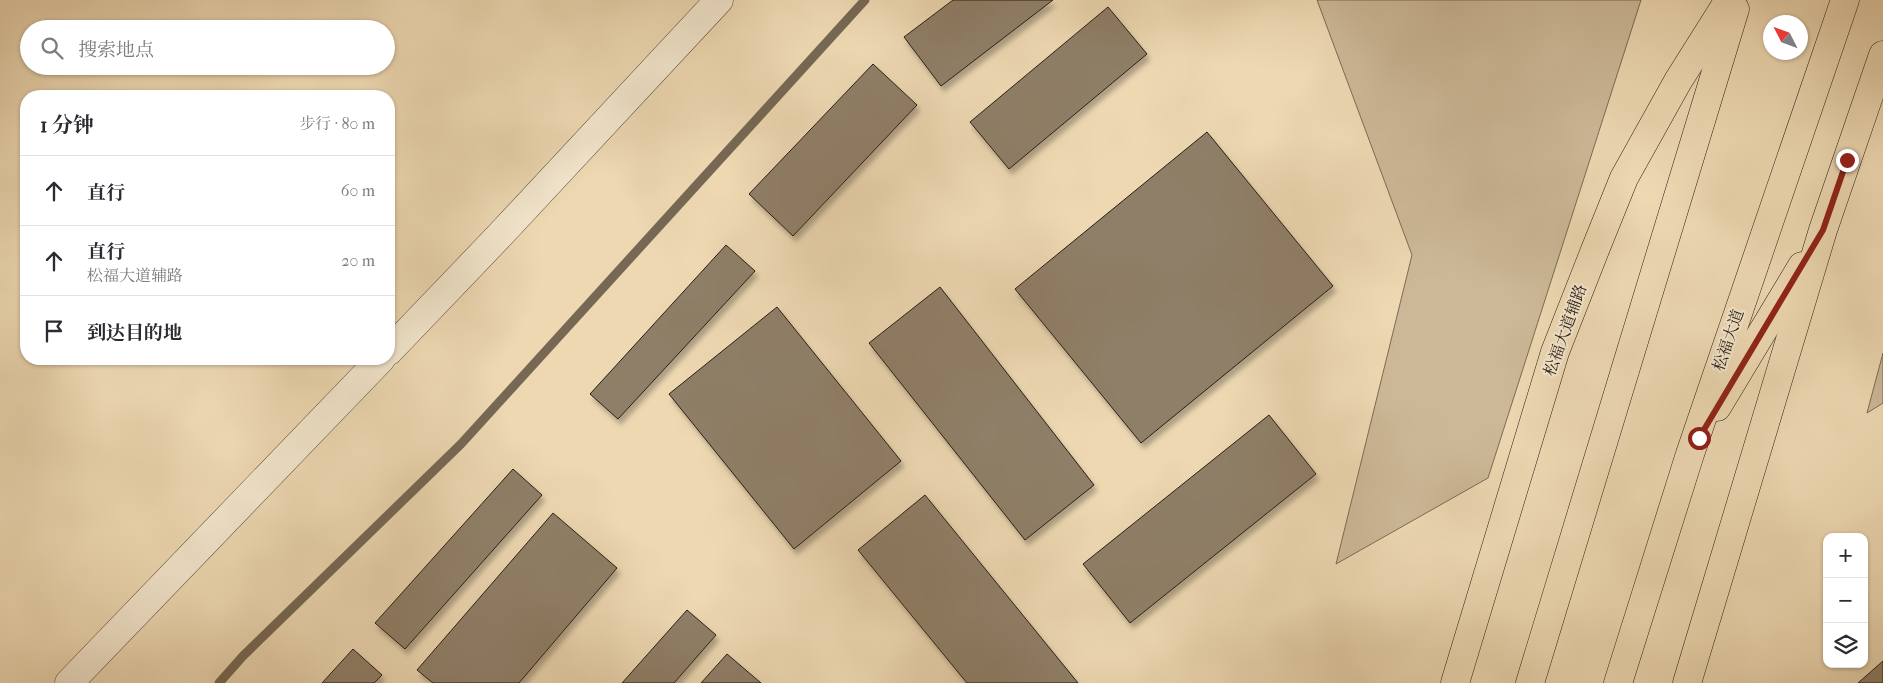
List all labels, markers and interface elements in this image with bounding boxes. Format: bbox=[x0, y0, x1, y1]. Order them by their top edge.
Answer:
north arrow bbox=[1763, 15, 1808, 60]
search box bbox=[20, 20, 395, 75]
icon: search bbox=[38, 34, 66, 62]
text: 搜索地点 bbox=[78, 39, 154, 61]
text: 1 分钟 bbox=[40, 113, 94, 137]
text: 步行 · 80 m bbox=[299, 114, 375, 133]
route end bbox=[1836, 149, 1859, 172]
icon: ahead bbox=[40, 177, 68, 205]
text: 60 m bbox=[341, 181, 375, 200]
text: 直行 bbox=[87, 182, 125, 204]
text: 直行 bbox=[87, 241, 125, 263]
icon: ahead bbox=[40, 247, 68, 275]
text: 20 m bbox=[341, 251, 375, 270]
text: 松福大道辅路 bbox=[87, 266, 183, 285]
street label: 松福大道辅路 bbox=[1540, 282, 1590, 378]
street label: 松福大道 bbox=[1709, 307, 1747, 373]
icon: arrive bbox=[40, 317, 68, 345]
text: 到达目的地 bbox=[87, 322, 182, 344]
route start bbox=[1688, 427, 1711, 450]
map controls bbox=[1823, 533, 1868, 668]
button: + bbox=[1823, 533, 1868, 578]
button: − bbox=[1823, 578, 1868, 623]
button: layers bbox=[1823, 623, 1868, 668]

